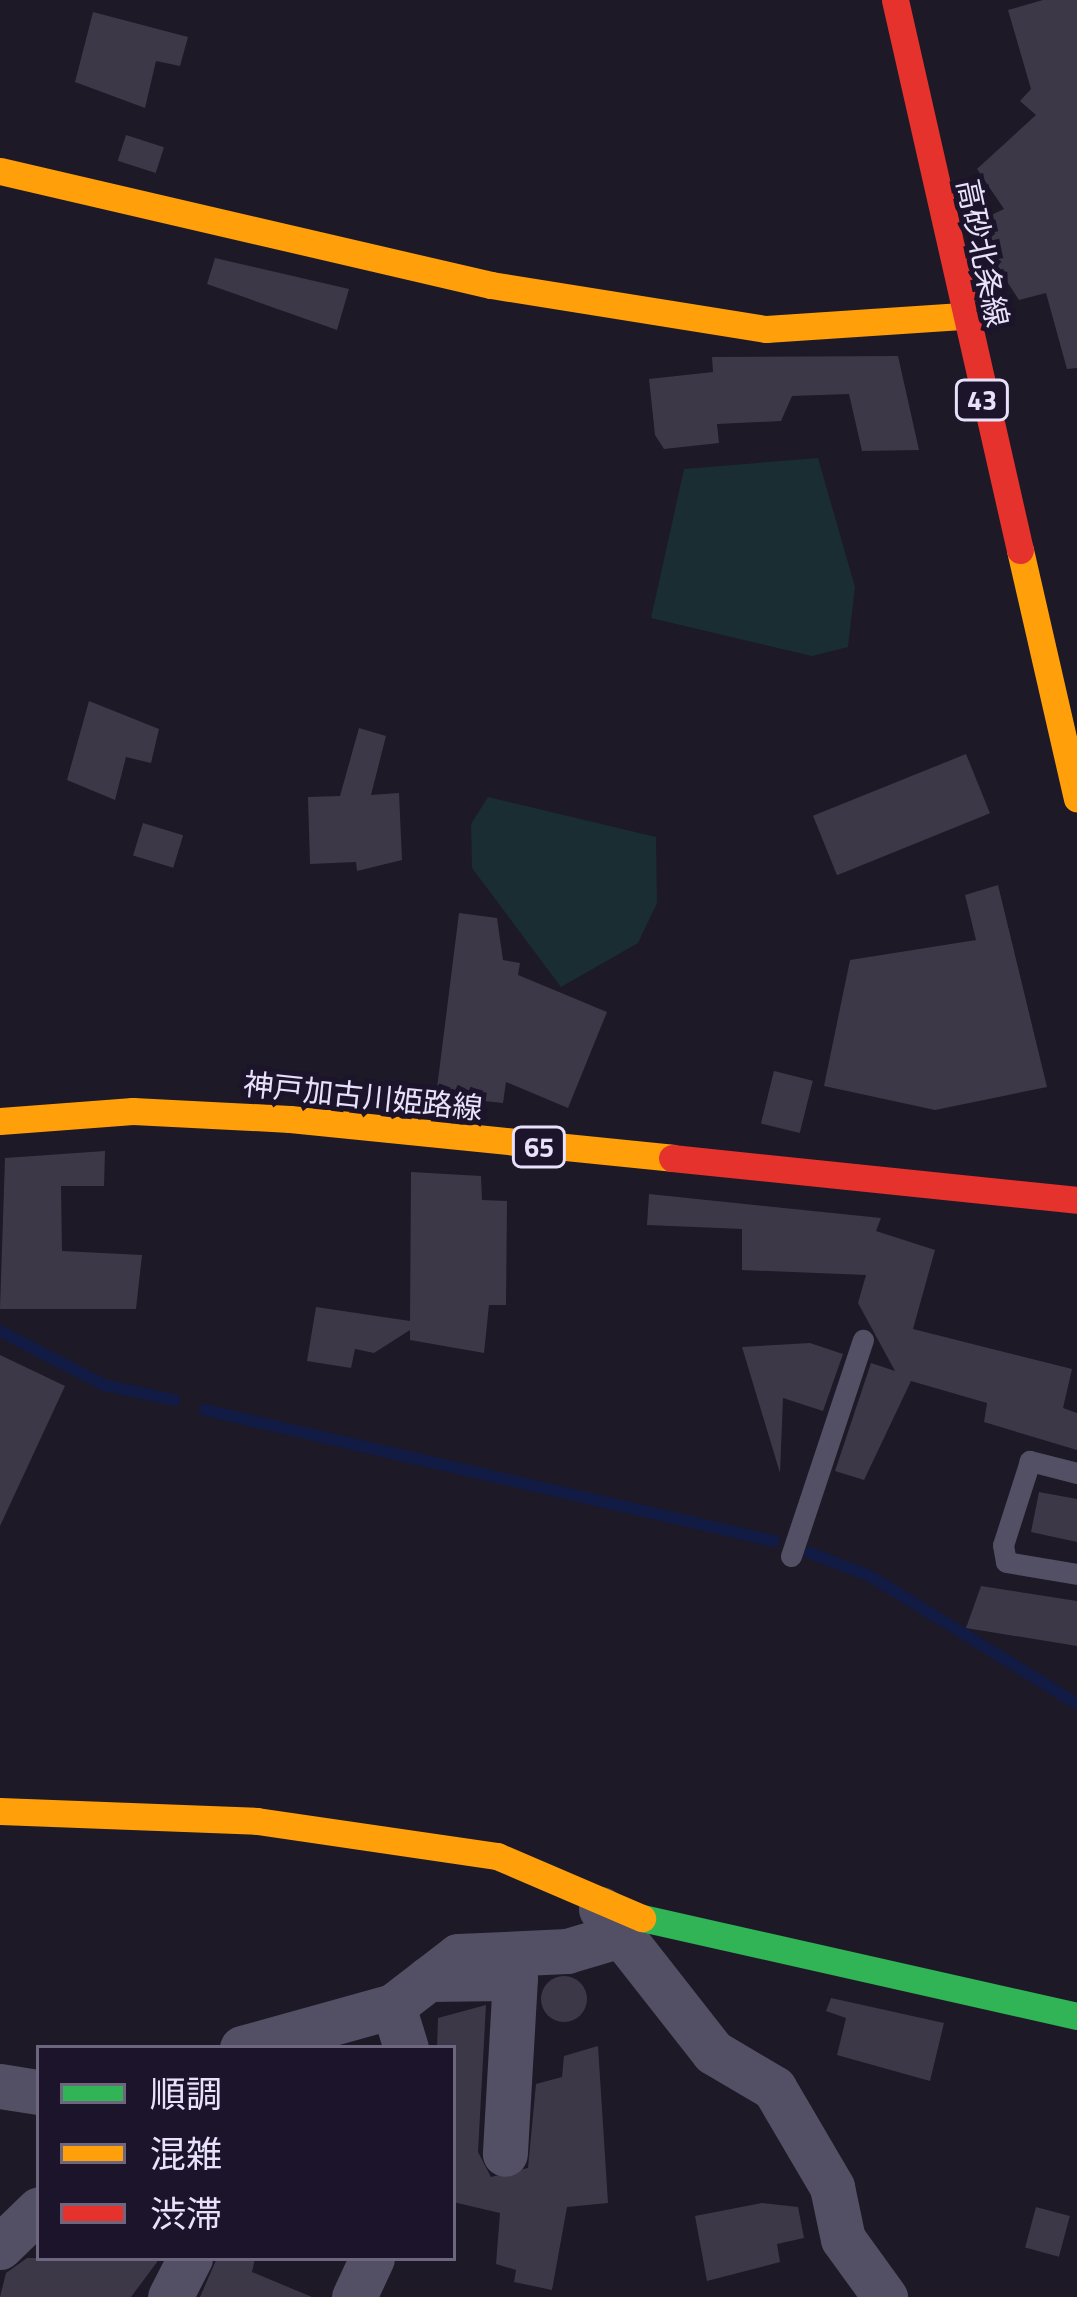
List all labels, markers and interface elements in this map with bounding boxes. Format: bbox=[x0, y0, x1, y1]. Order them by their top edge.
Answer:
street label: 高砂北条線 bbox=[950, 176, 1016, 330]
road number: 43 bbox=[952, 379, 1012, 421]
street label: 神戸加古川姫路線 bbox=[242, 1066, 484, 1126]
road number: 65 bbox=[509, 1126, 569, 1168]
legend bbox=[36, 2045, 456, 2261]
text: 順調 bbox=[150, 2066, 222, 2121]
text: 混雑 bbox=[150, 2126, 222, 2181]
text: 渋滞 bbox=[150, 2186, 222, 2241]

